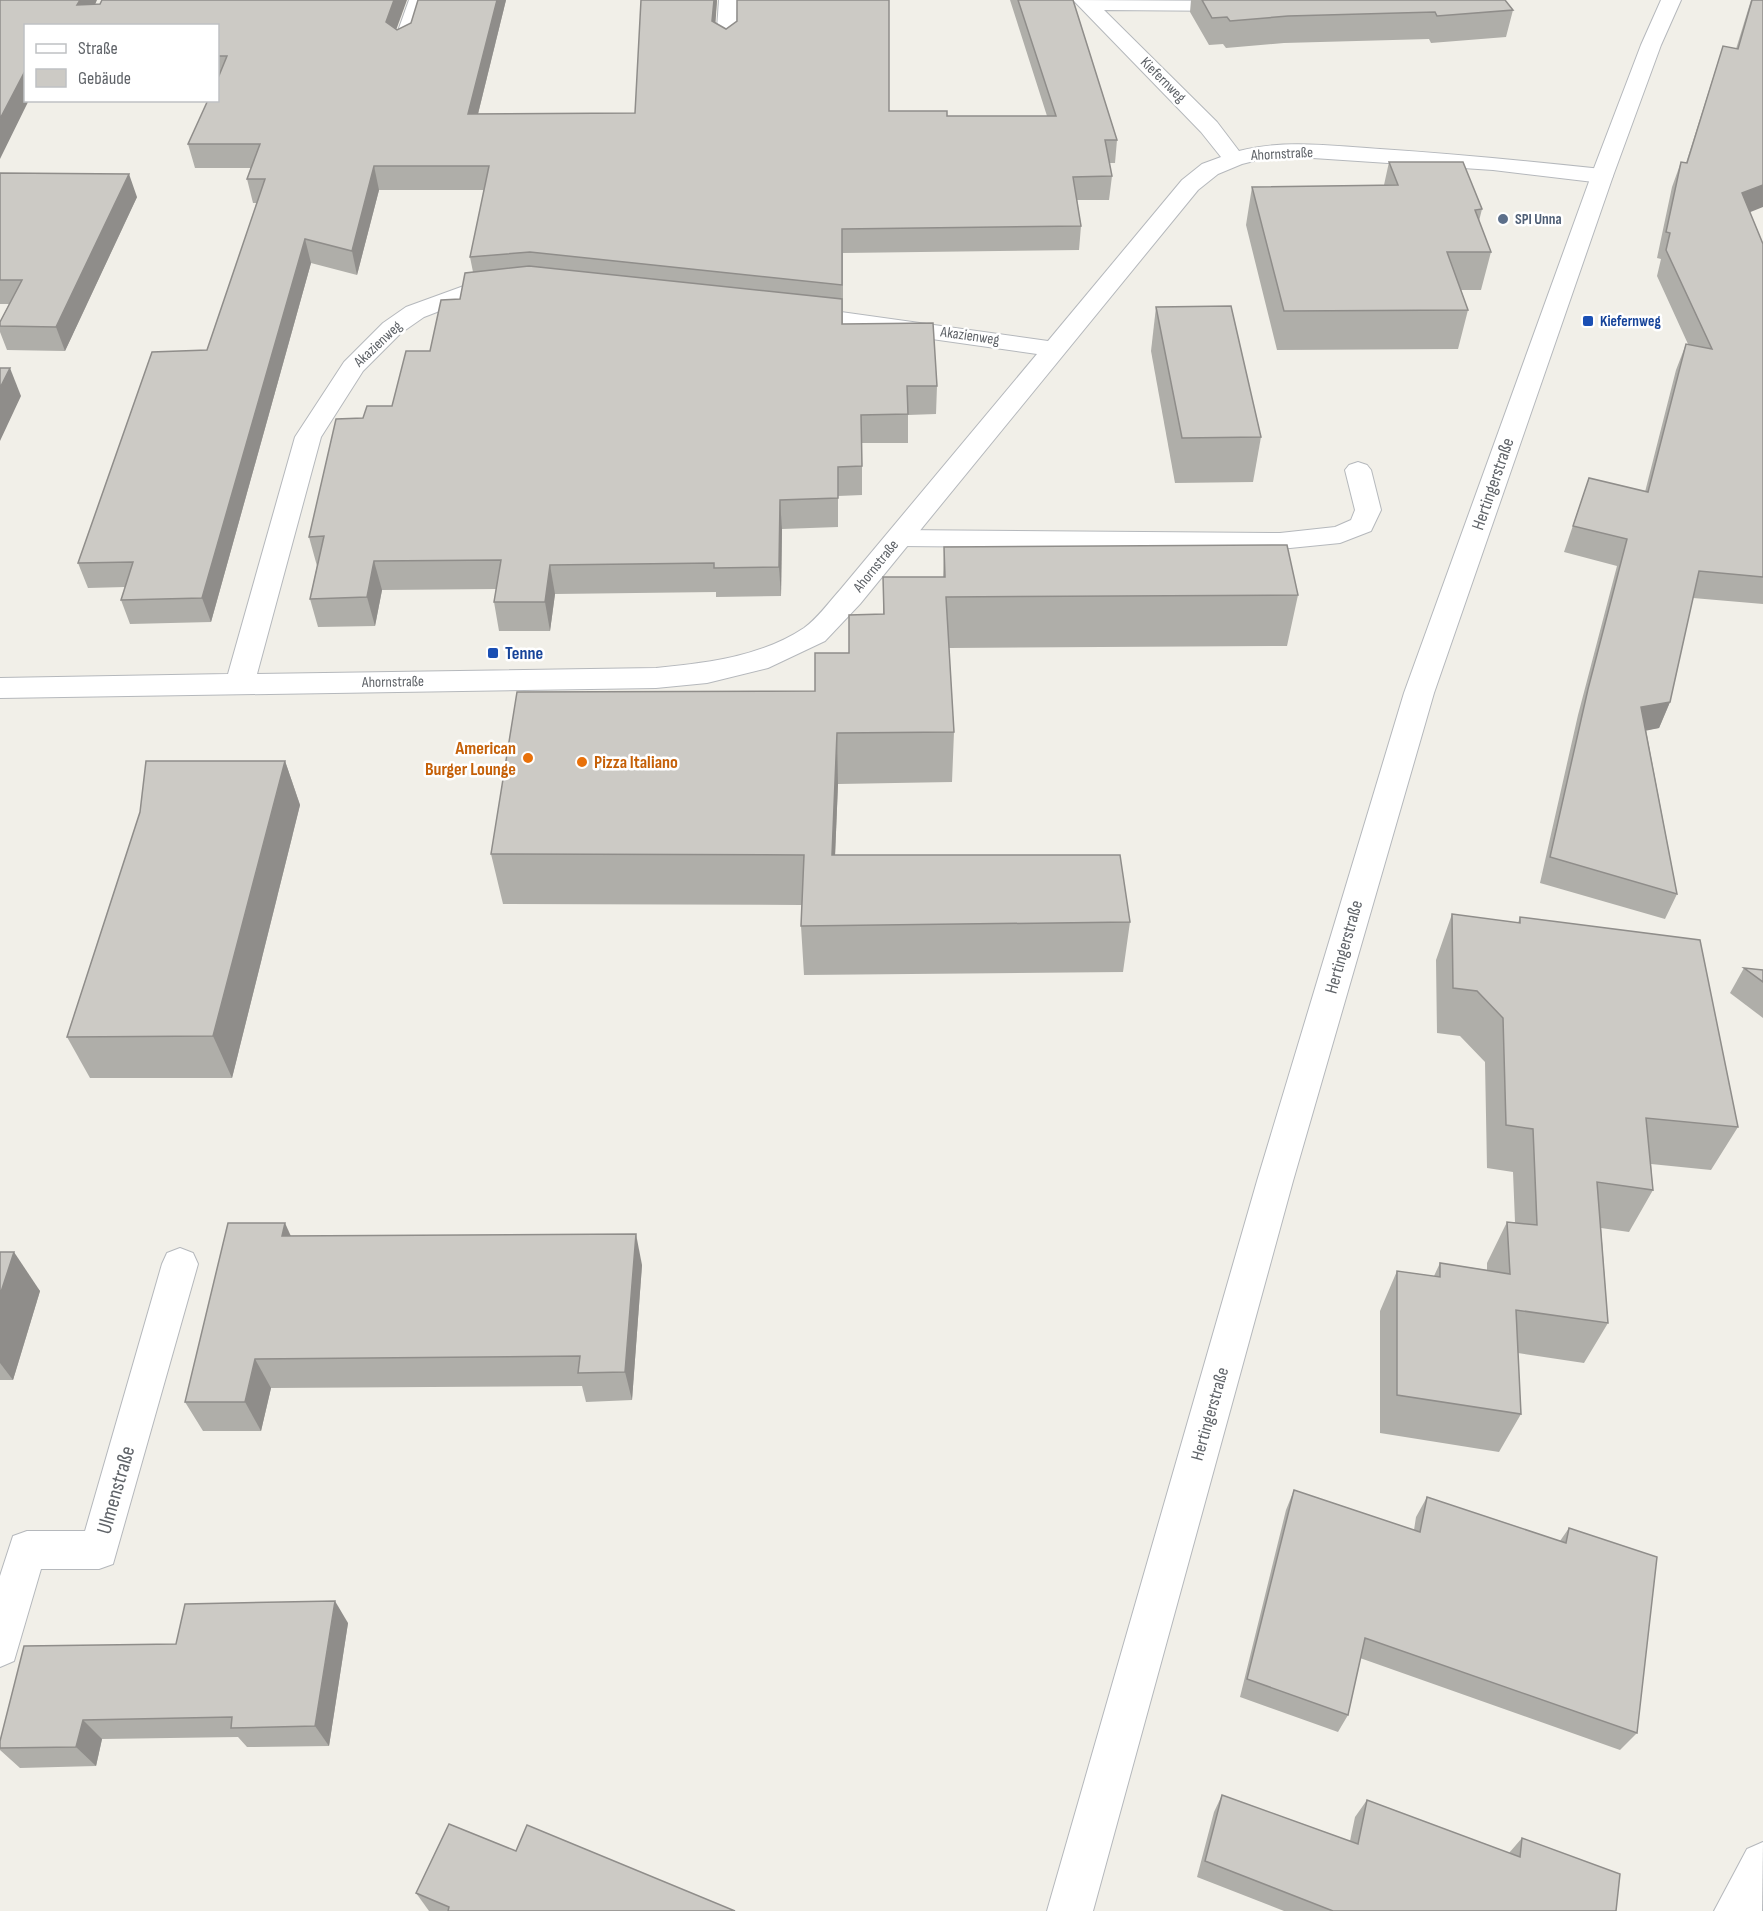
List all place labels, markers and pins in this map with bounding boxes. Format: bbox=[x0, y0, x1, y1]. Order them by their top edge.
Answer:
place label: SPI Unna bbox=[1515, 210, 1562, 229]
marker: SPI Unna bbox=[1496, 212, 1510, 226]
place label: Kiefernweg bbox=[1600, 312, 1661, 331]
marker: Kiefernweg bbox=[1581, 314, 1595, 328]
place label: Tenne bbox=[505, 643, 543, 664]
marker: Tenne bbox=[486, 646, 500, 660]
place label: American Burger Lounge bbox=[425, 738, 516, 780]
marker: American Burger Lounge bbox=[521, 751, 535, 765]
place label: Pizza Italiano bbox=[594, 752, 678, 773]
marker: Pizza Italiano bbox=[575, 755, 589, 769]

